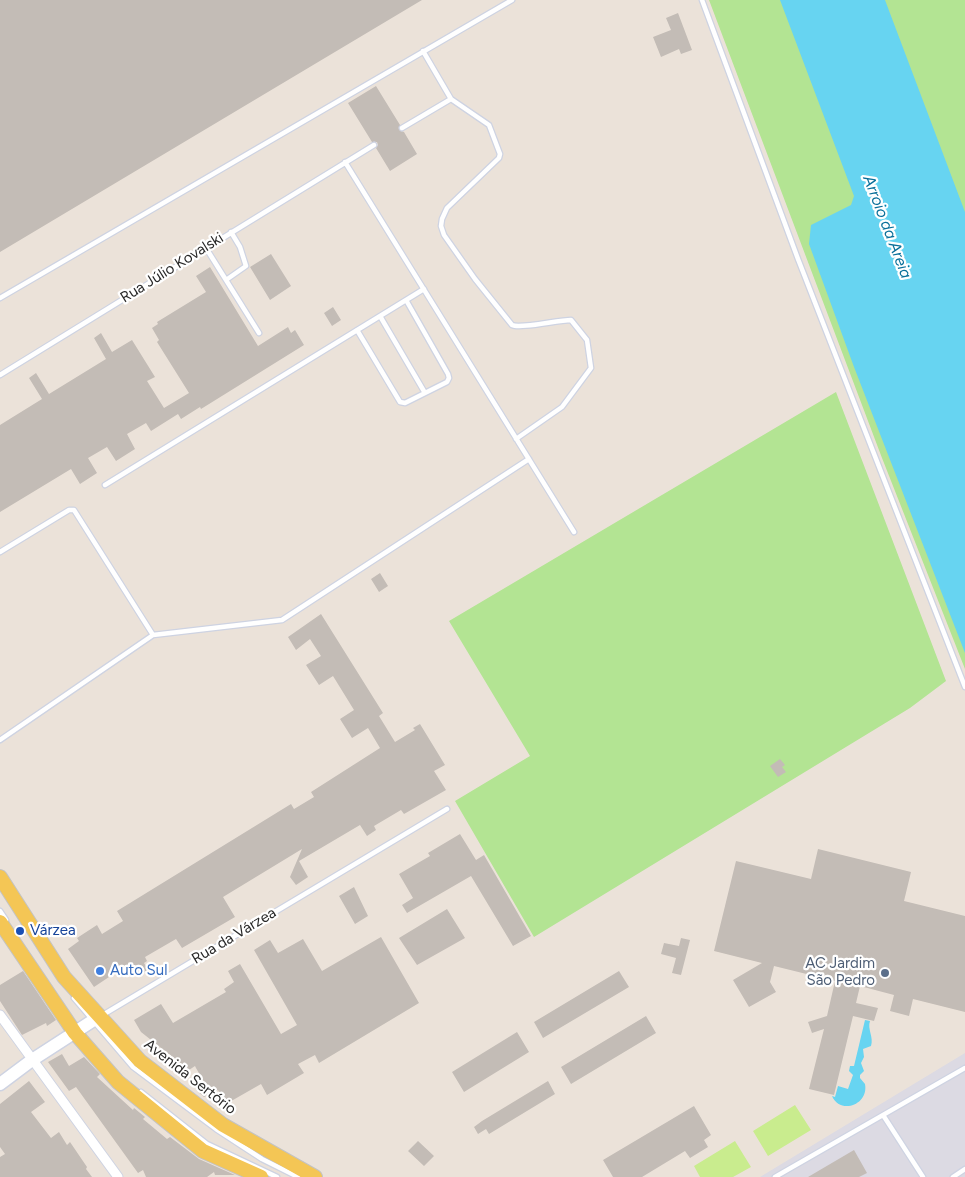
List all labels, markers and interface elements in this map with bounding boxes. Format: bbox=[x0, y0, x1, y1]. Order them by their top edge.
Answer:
water label: Arroio da Areia bbox=[859, 173, 915, 281]
street label: Rua Júlio Kovalski bbox=[117, 229, 227, 307]
street label: Rua da Várzea bbox=[189, 904, 279, 968]
place label: Várzea bbox=[30, 922, 76, 940]
marker: Várzea bbox=[14, 925, 26, 937]
place label: AC Jardim São Pedro bbox=[805, 955, 875, 990]
place label: Auto Sul bbox=[110, 962, 167, 980]
marker: Auto Sul bbox=[94, 965, 106, 977]
marker: AC Jardim São Pedro bbox=[879, 967, 891, 979]
street label: Avenida Sertório bbox=[140, 1035, 240, 1119]

